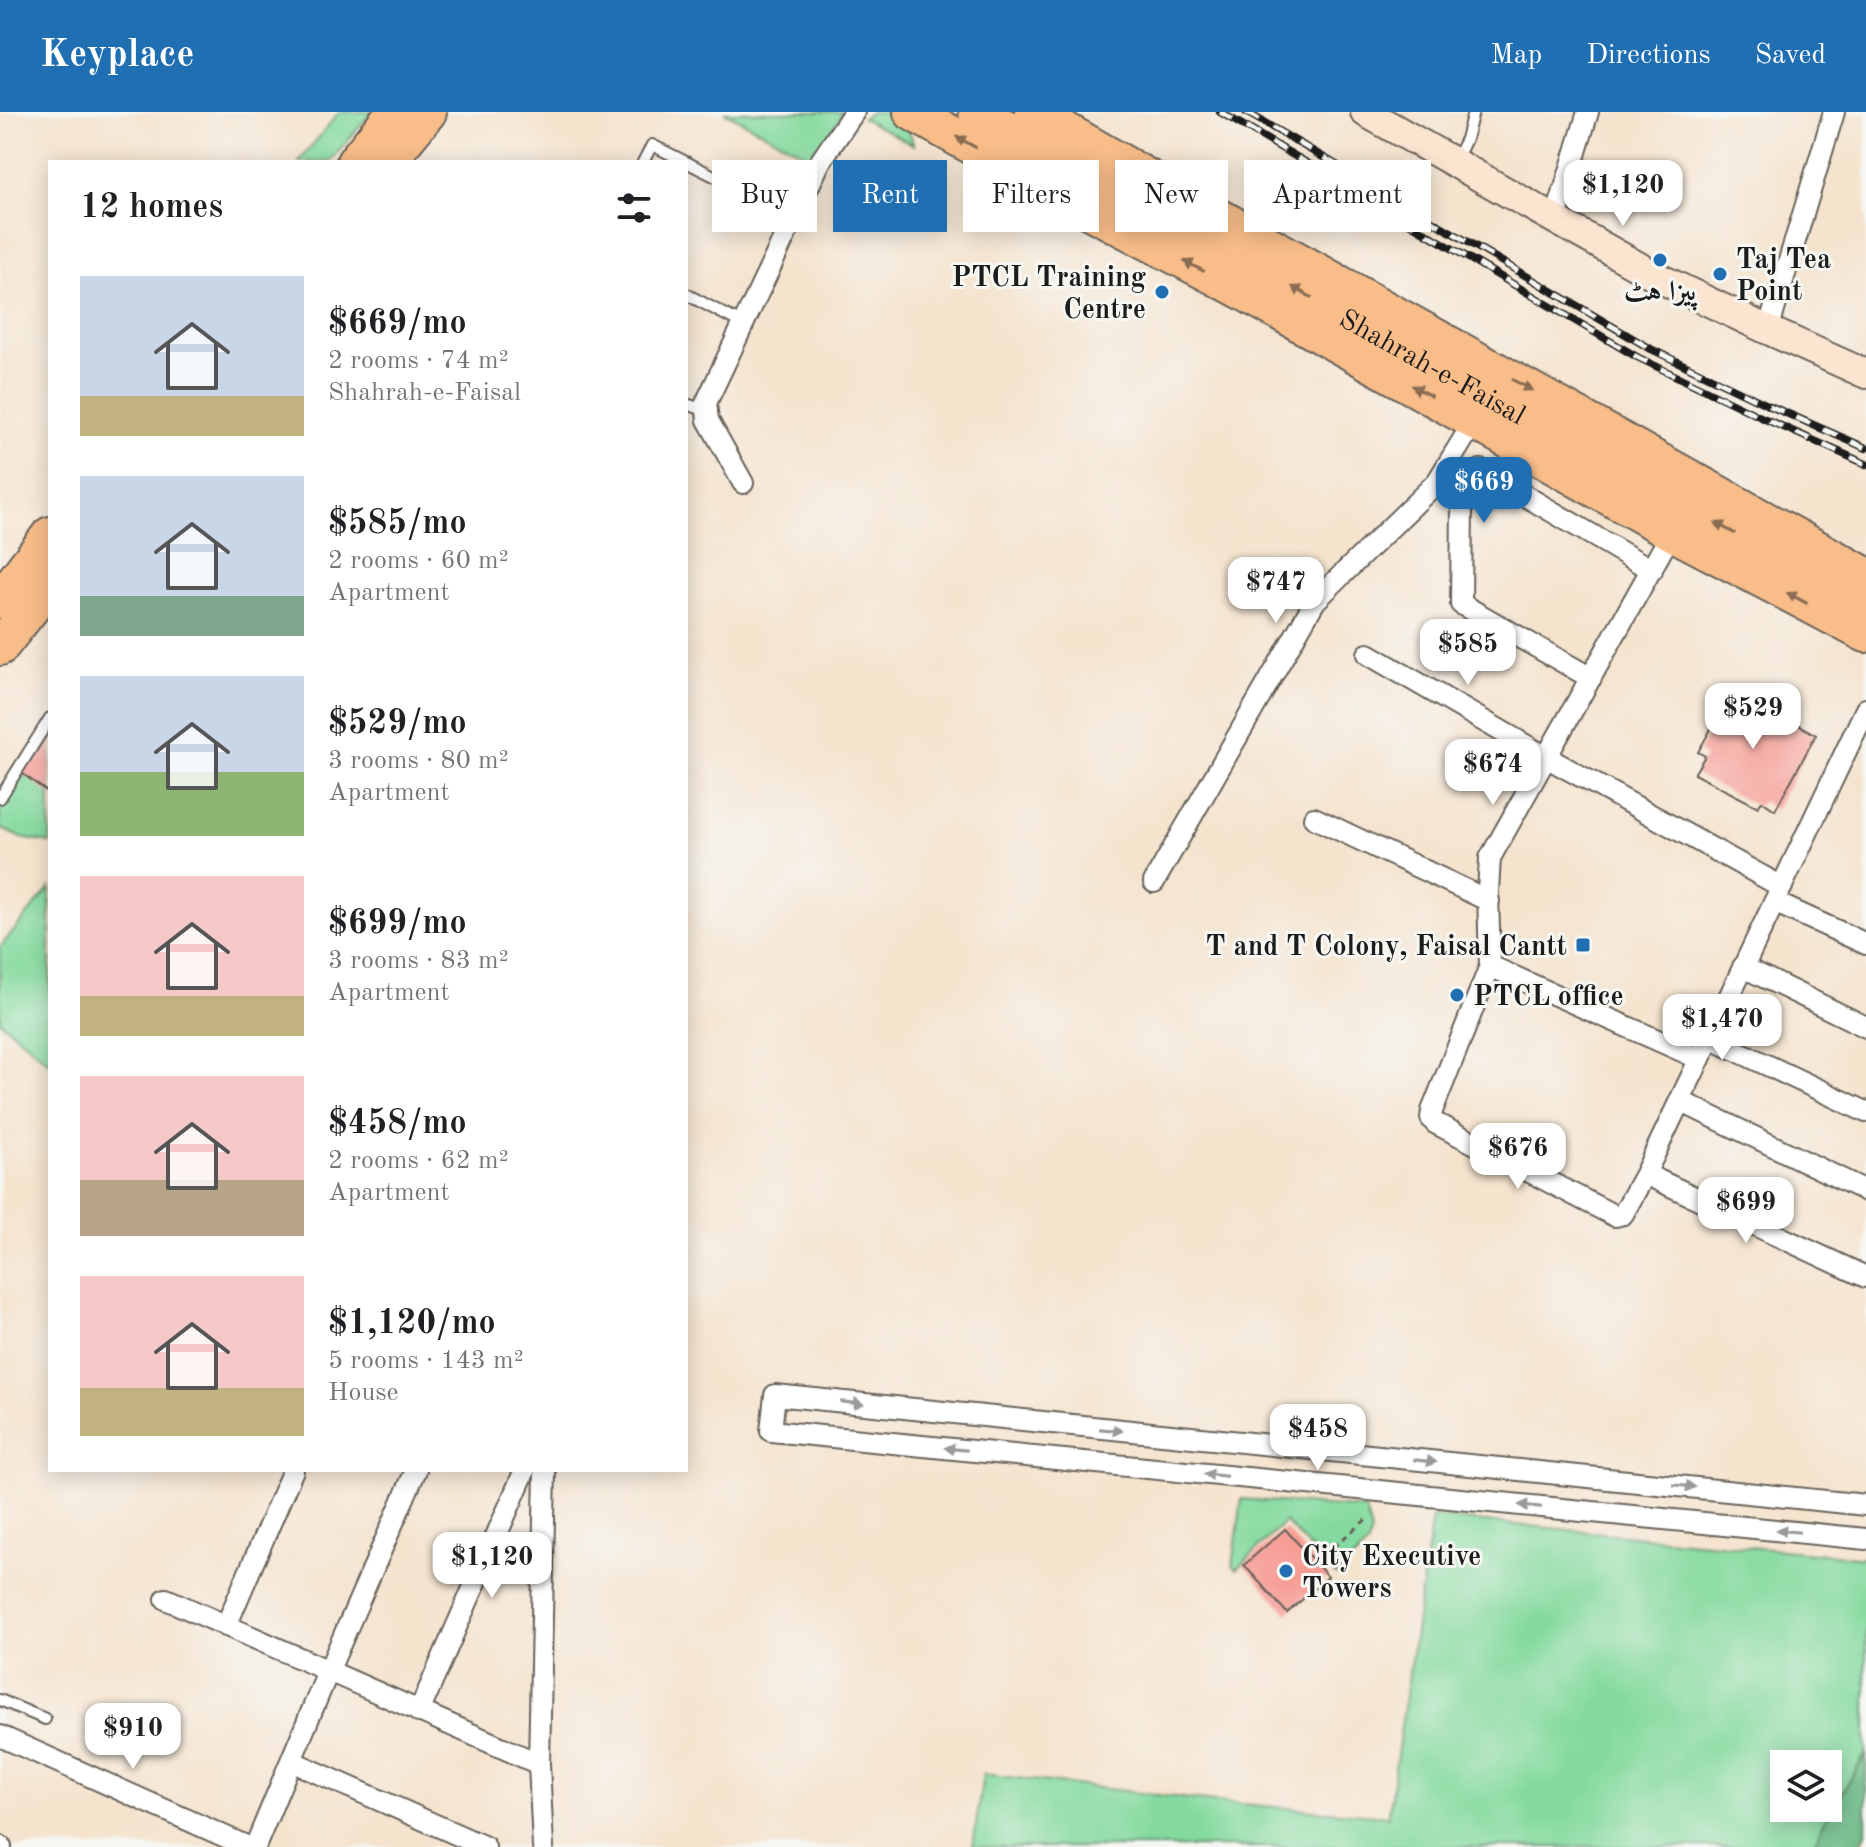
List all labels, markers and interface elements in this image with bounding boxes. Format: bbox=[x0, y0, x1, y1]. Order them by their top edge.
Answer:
text: Keyplace bbox=[40, 37, 195, 75]
text: Map bbox=[1490, 42, 1542, 70]
text: Directions bbox=[1586, 42, 1711, 70]
text: Saved bbox=[1755, 42, 1826, 70]
one-way arrow bbox=[955, 135, 977, 149]
chip: Buy bbox=[712, 160, 817, 232]
chip: Rent bbox=[833, 160, 947, 232]
chip: Filters bbox=[963, 160, 1099, 232]
chip: New bbox=[1115, 160, 1228, 232]
chip: Apartment bbox=[1244, 160, 1431, 232]
pin: $1,120 bbox=[1558, 160, 1688, 228]
text: $1,120 bbox=[1582, 173, 1664, 199]
icon: filters bbox=[612, 186, 656, 230]
text: 12 homes bbox=[80, 191, 223, 225]
place label: Taj Tea Point bbox=[1736, 247, 1831, 307]
marker: پیزا ہٹ bbox=[1651, 251, 1669, 269]
one-way arrow bbox=[1183, 259, 1206, 273]
place label: PTCL Training Centre bbox=[952, 265, 1146, 325]
marker: Taj Tea Point bbox=[1711, 265, 1729, 283]
place label: پیزا ہٹ bbox=[1624, 279, 1698, 311]
marker: PTCL Training Centre bbox=[1153, 283, 1171, 301]
one-way arrow bbox=[1291, 285, 1313, 299]
street label: Shahrah-e-Faisal bbox=[1334, 306, 1529, 431]
text: $669/mo bbox=[328, 307, 467, 341]
icon: home bbox=[144, 308, 240, 404]
text: 2 rooms · 74 m² bbox=[328, 348, 509, 374]
one-way arrow bbox=[1511, 379, 1534, 392]
text: Shahrah-e-Faisal bbox=[328, 380, 521, 406]
one-way arrow bbox=[1411, 384, 1434, 398]
pin: $669 bbox=[1437, 457, 1531, 525]
text: $669 bbox=[1454, 470, 1514, 496]
text: $585/mo bbox=[328, 507, 467, 541]
icon: home bbox=[144, 508, 240, 604]
one-way arrow bbox=[1713, 521, 1736, 535]
text: 2 rooms · 60 m² bbox=[328, 548, 509, 574]
pin: $747 bbox=[1229, 557, 1323, 625]
text: $747 bbox=[1246, 570, 1306, 596]
text: Apartment bbox=[328, 580, 450, 606]
one-way arrow bbox=[1786, 592, 1808, 606]
pin: $585 bbox=[1421, 619, 1515, 687]
text: $585 bbox=[1438, 632, 1498, 658]
pin: $529 bbox=[1706, 683, 1800, 751]
text: $529 bbox=[1723, 696, 1783, 722]
text: $529/mo bbox=[328, 707, 467, 741]
icon: home bbox=[144, 708, 240, 804]
pin: $674 bbox=[1446, 739, 1540, 807]
text: 3 rooms · 80 m² bbox=[328, 748, 509, 774]
text: $674 bbox=[1463, 752, 1523, 778]
text: Apartment bbox=[328, 780, 450, 806]
text: $699/mo bbox=[328, 907, 467, 941]
icon: home bbox=[144, 908, 240, 1004]
place label: T and T Colony, Faisal Cantt bbox=[1206, 934, 1567, 962]
marker: T and T Colony, Faisal Cantt bbox=[1574, 936, 1592, 954]
text: 3 rooms · 83 m² bbox=[328, 948, 509, 974]
text: Apartment bbox=[328, 980, 450, 1006]
place label: PTCL office bbox=[1473, 984, 1624, 1012]
marker: PTCL office bbox=[1448, 986, 1466, 1004]
pin: $1,470 bbox=[1657, 994, 1787, 1062]
text: $1,470 bbox=[1681, 1007, 1763, 1033]
text: $458/mo bbox=[328, 1107, 467, 1141]
icon: home bbox=[144, 1108, 240, 1204]
pin: $676 bbox=[1471, 1123, 1565, 1191]
text: $676 bbox=[1488, 1136, 1548, 1162]
text: 2 rooms · 62 m² bbox=[328, 1148, 509, 1174]
pin: $699 bbox=[1699, 1177, 1793, 1245]
text: Apartment bbox=[328, 1180, 450, 1206]
text: $699 bbox=[1716, 1190, 1776, 1216]
text: $1,120/mo bbox=[328, 1307, 496, 1341]
icon: home bbox=[144, 1308, 240, 1404]
text: 5 rooms · 143 m² bbox=[328, 1348, 524, 1374]
text: House bbox=[328, 1380, 399, 1406]
one-way arrow bbox=[840, 1397, 865, 1410]
pin: $458 bbox=[1271, 1404, 1365, 1472]
text: $458 bbox=[1288, 1417, 1348, 1443]
one-way arrow bbox=[1099, 1424, 1124, 1437]
one-way arrow bbox=[944, 1442, 969, 1455]
one-way arrow bbox=[1413, 1454, 1438, 1467]
one-way arrow bbox=[1202, 1468, 1227, 1481]
one-way arrow bbox=[1672, 1480, 1697, 1493]
one-way arrow bbox=[1517, 1499, 1542, 1512]
one-way arrow bbox=[1775, 1525, 1800, 1538]
pin: $1,120 bbox=[427, 1532, 557, 1600]
place label: City Executive Towers bbox=[1302, 1544, 1481, 1604]
text: $1,120 bbox=[451, 1545, 533, 1571]
marker: City Executive Towers bbox=[1277, 1562, 1295, 1580]
pin: $910 bbox=[86, 1703, 180, 1771]
text: $910 bbox=[103, 1716, 163, 1742]
map controls bbox=[1770, 1750, 1842, 1822]
button: layers bbox=[1770, 1750, 1842, 1822]

